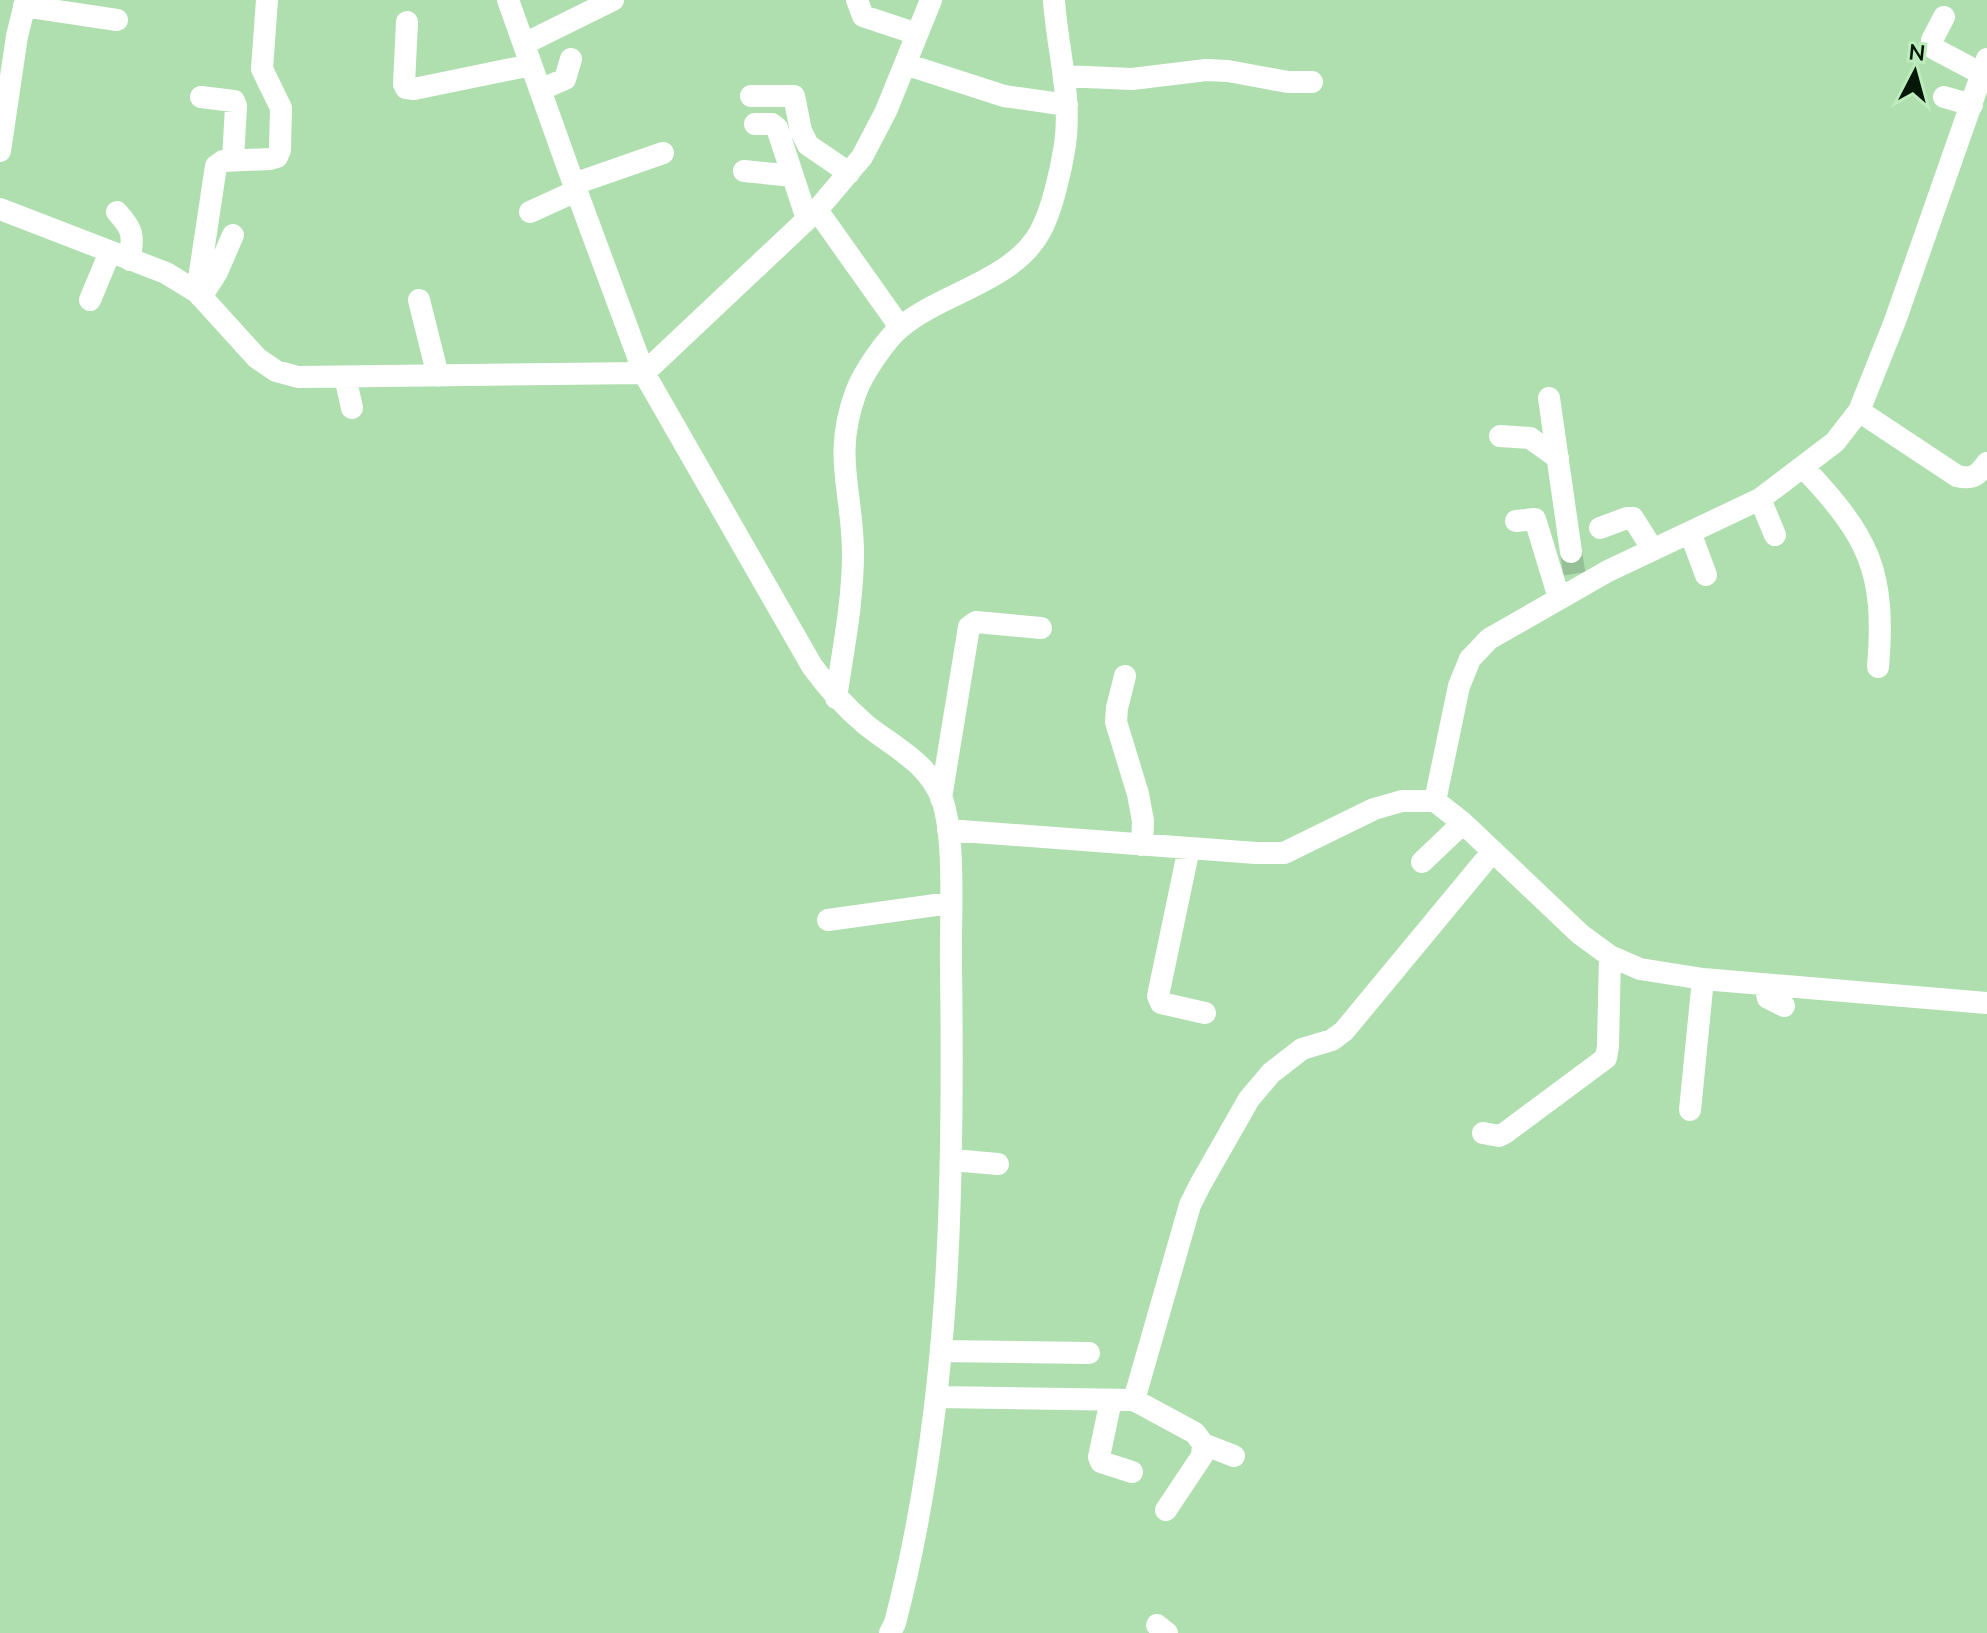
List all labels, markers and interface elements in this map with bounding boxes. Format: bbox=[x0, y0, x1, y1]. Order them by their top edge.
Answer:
north arrow bbox=[1875, 32, 1955, 112]
text: N bbox=[1907, 37, 1927, 69]

